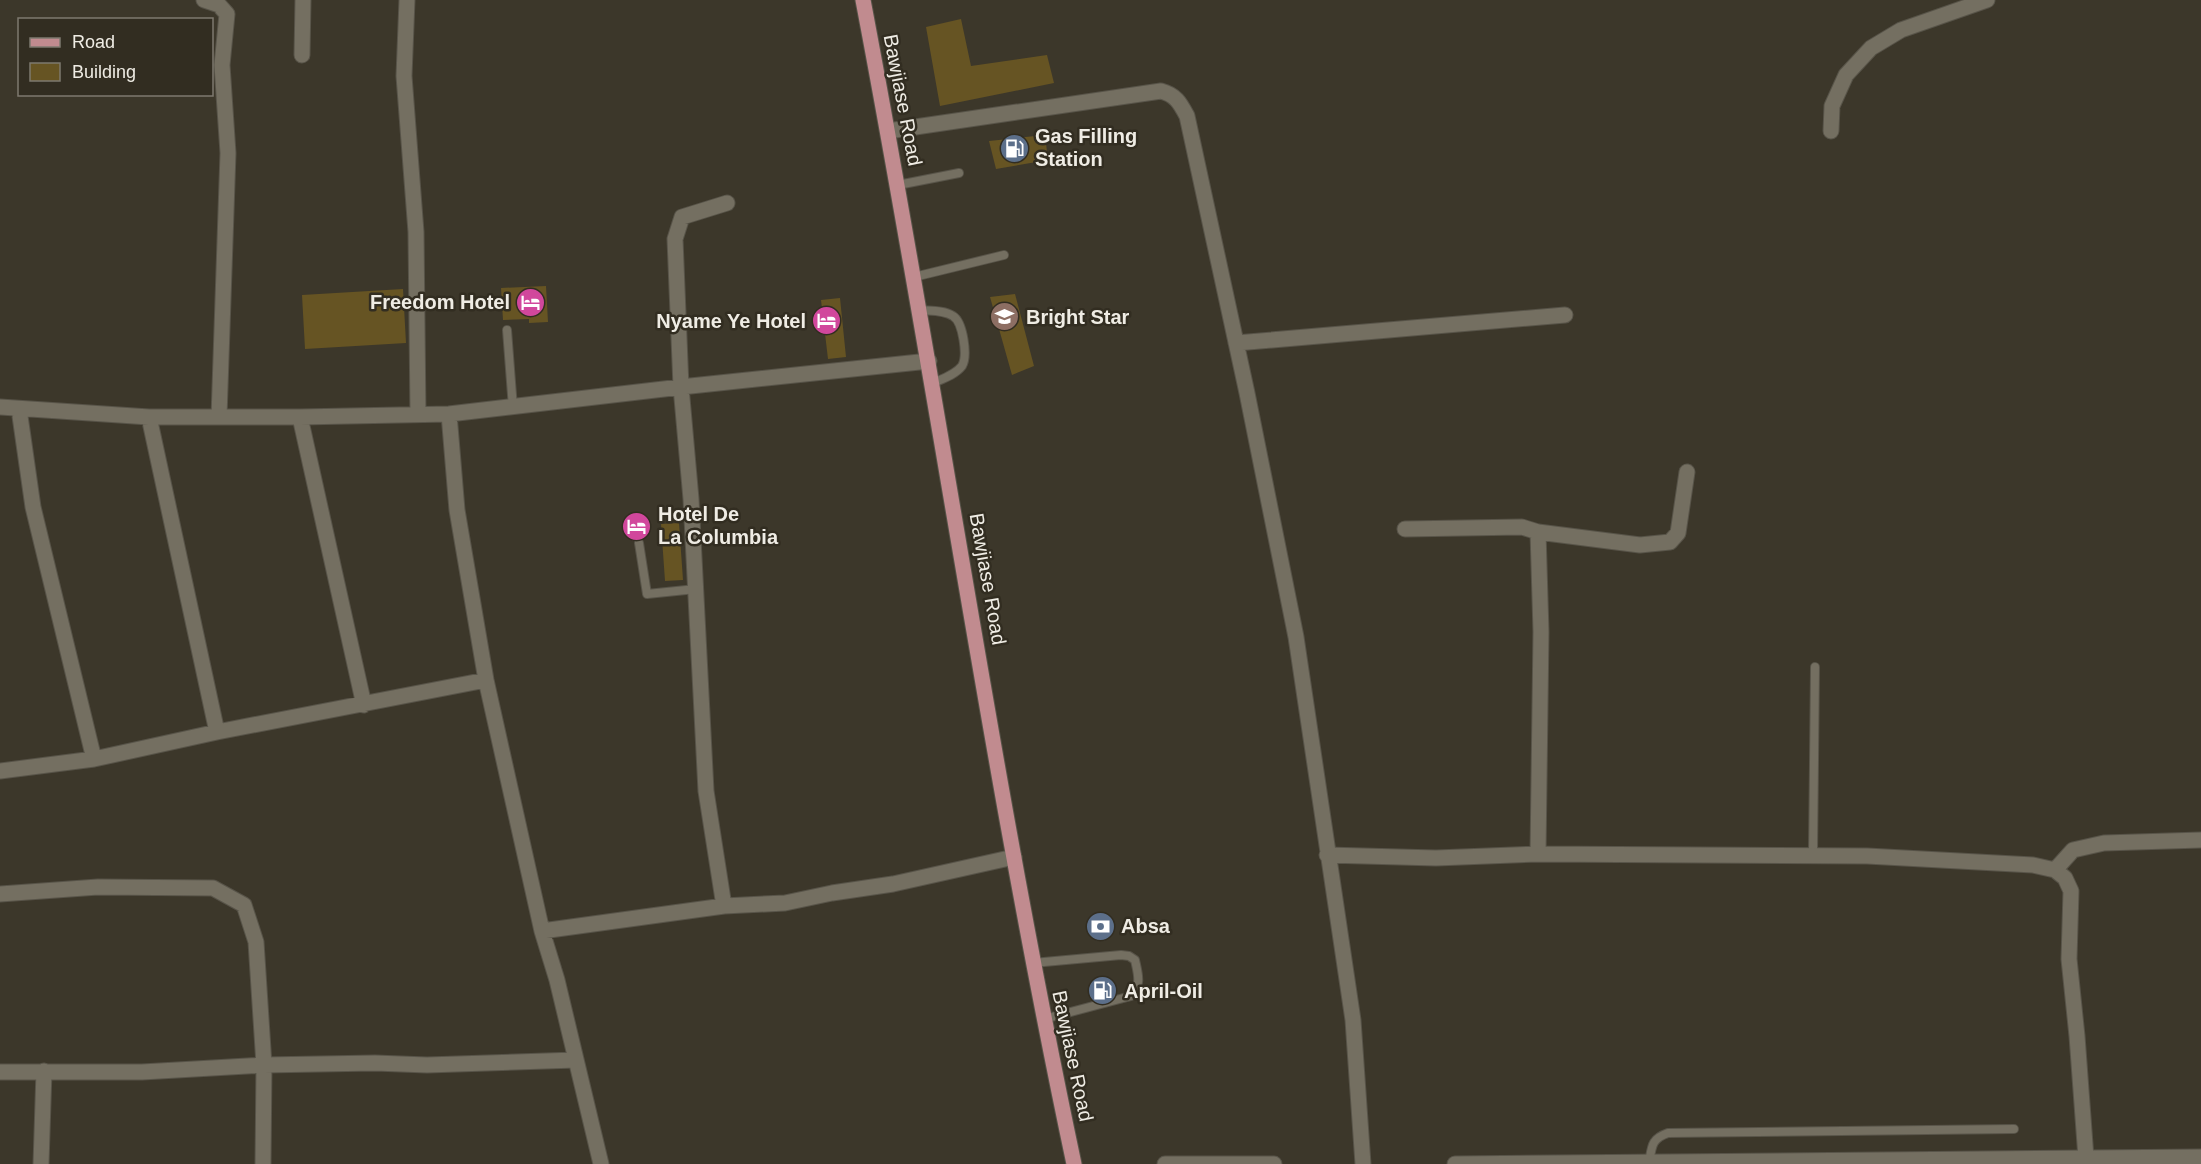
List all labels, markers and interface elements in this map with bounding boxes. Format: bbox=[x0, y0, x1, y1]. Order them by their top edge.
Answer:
legend bbox=[18, 18, 213, 96]
text: Road bbox=[72, 32, 115, 52]
street label: Bawjiase Road bbox=[879, 32, 927, 168]
text: Building bbox=[72, 62, 136, 82]
place label: Gas Filling Station bbox=[1035, 125, 1137, 170]
fuel station icon: Gas Filling Station bbox=[998, 132, 1030, 164]
hotel icon: Freedom Hotel bbox=[515, 286, 547, 318]
place label: Freedom Hotel bbox=[370, 291, 510, 313]
school or university icon: Bright Star bbox=[989, 301, 1021, 333]
hotel icon: Nyame Ye Hotel bbox=[811, 305, 843, 337]
place label: Bright Star bbox=[1026, 306, 1130, 328]
place label: Nyame Ye Hotel bbox=[656, 310, 806, 332]
place label: Hotel De La Columbia bbox=[658, 503, 779, 548]
hotel icon: Hotel De La Columbia bbox=[621, 510, 653, 542]
street label: Bawjiase Road bbox=[966, 511, 1010, 647]
bank icon: Absa bbox=[1084, 910, 1116, 942]
place label: Absa bbox=[1121, 915, 1171, 937]
fuel station icon: April-Oil bbox=[1087, 975, 1119, 1007]
place label: April-Oil bbox=[1124, 980, 1203, 1002]
street label: Bawjiase Road bbox=[1048, 988, 1098, 1124]

